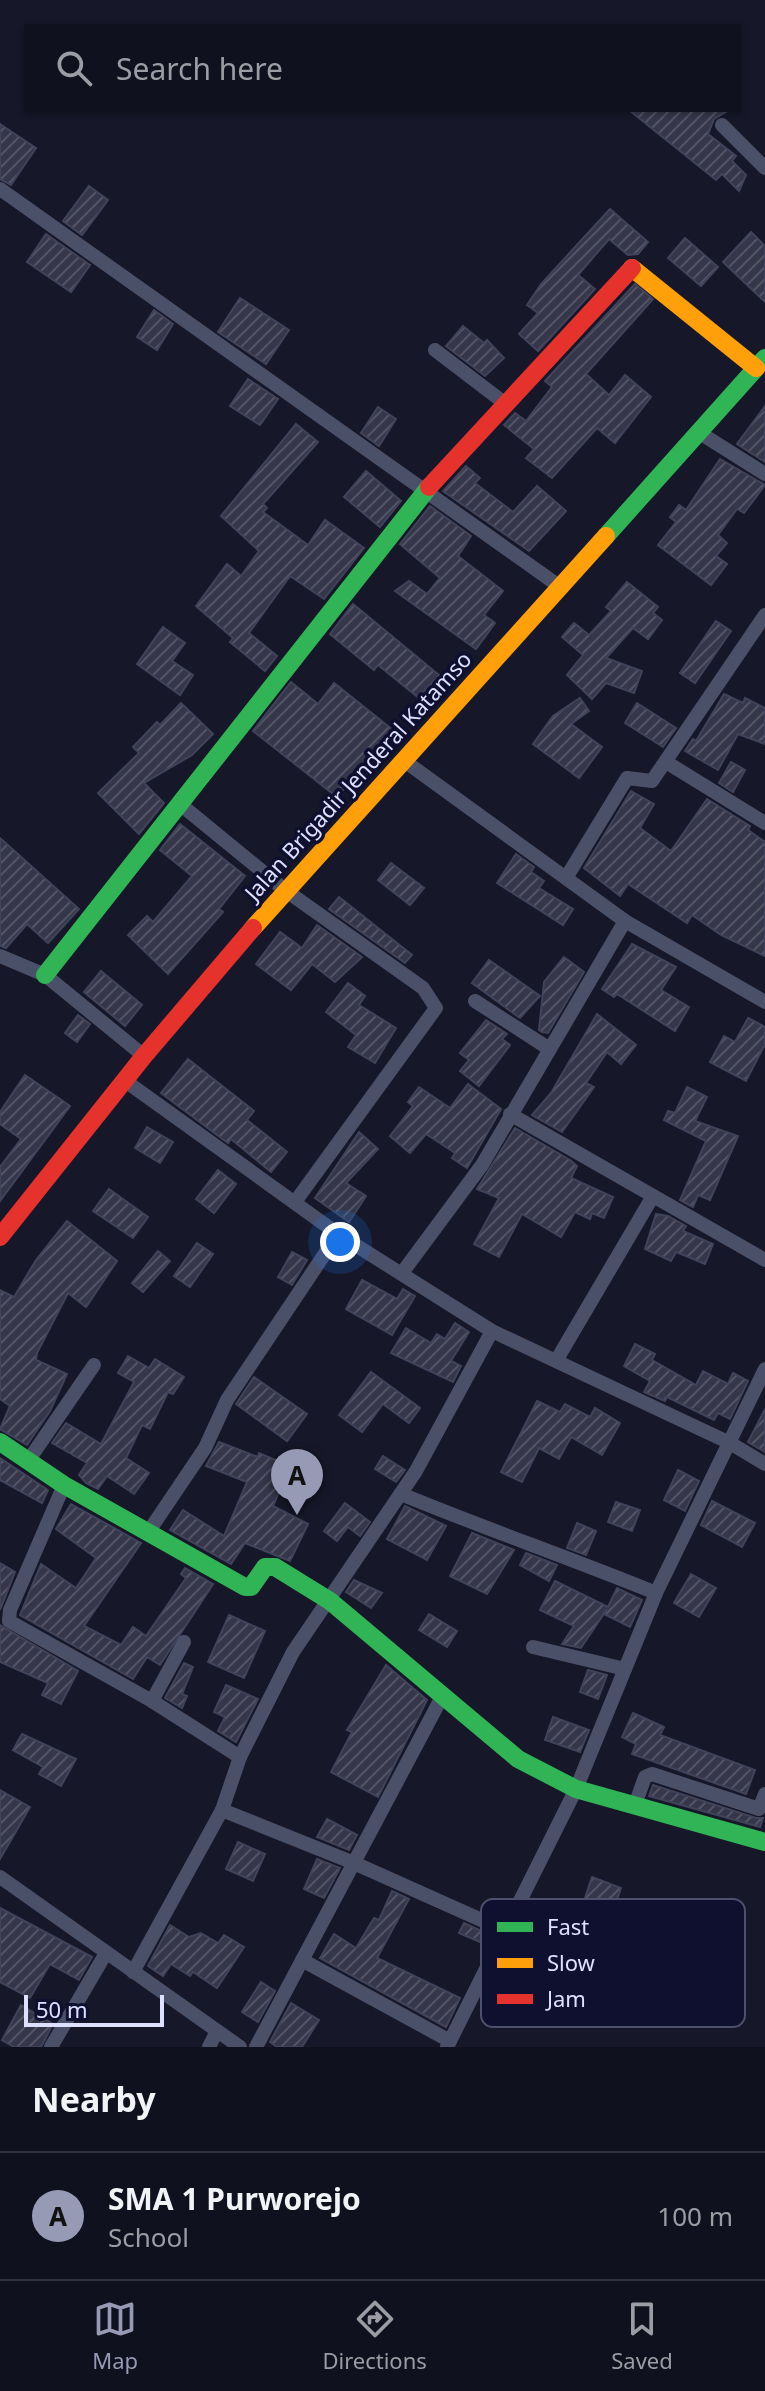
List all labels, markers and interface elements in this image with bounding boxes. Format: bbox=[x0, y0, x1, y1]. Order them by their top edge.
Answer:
search box bbox=[24, 24, 741, 112]
icon: search bbox=[52, 46, 96, 90]
text: Search here bbox=[116, 48, 283, 89]
street label: Jalan Brigadir Jenderal Katamso bbox=[236, 644, 477, 908]
your location bbox=[320, 1222, 360, 1262]
pin: A bbox=[271, 1449, 323, 1515]
legend bbox=[481, 1899, 745, 2027]
text: Fast bbox=[547, 1911, 589, 1941]
text: Slow bbox=[547, 1947, 596, 1977]
text: Jam bbox=[545, 1983, 586, 2013]
scale bar bbox=[24, 1991, 164, 2027]
text: 50 m bbox=[36, 1994, 87, 2024]
text: Nearby bbox=[32, 2076, 156, 2122]
text: SMA 1 Purworejo bbox=[108, 2178, 361, 2219]
text: A bbox=[49, 2198, 67, 2234]
text: 100 m bbox=[657, 2198, 733, 2234]
text: School bbox=[108, 2219, 189, 2255]
tab: Map bbox=[92, 2297, 138, 2375]
tab: Directions bbox=[322, 2297, 427, 2375]
tab: Saved bbox=[611, 2297, 673, 2375]

